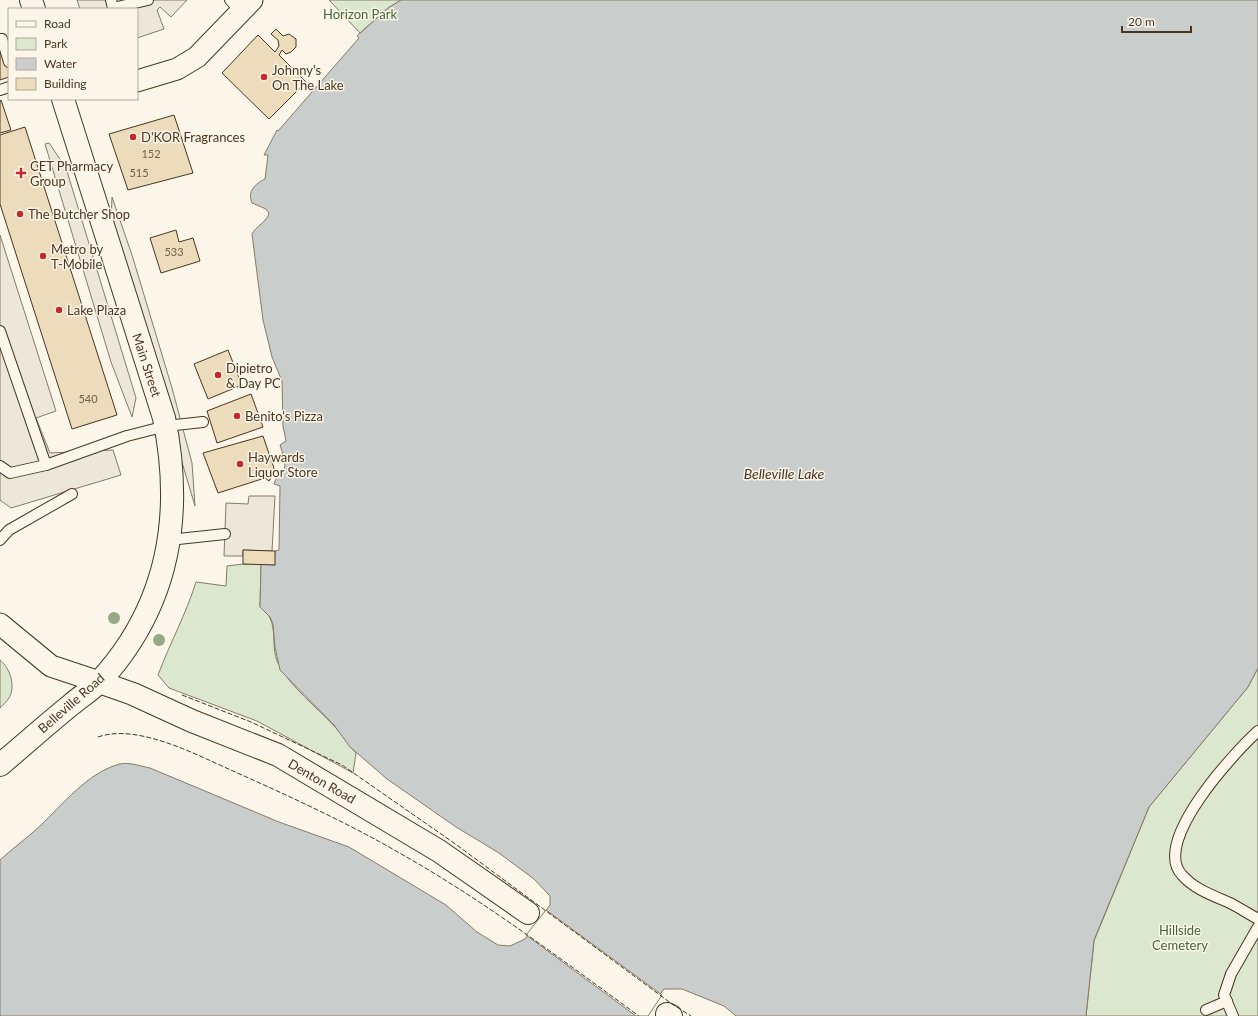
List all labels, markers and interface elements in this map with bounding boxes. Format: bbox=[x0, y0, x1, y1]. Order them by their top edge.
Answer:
park label: Horizon Park bbox=[323, 6, 397, 22]
legend bbox=[8, 8, 138, 100]
scale bar bbox=[1122, 8, 1191, 34]
text: 20 m bbox=[1128, 14, 1155, 29]
text: Road bbox=[44, 16, 71, 31]
text: Park bbox=[44, 36, 68, 51]
text: Water bbox=[44, 56, 77, 71]
place label: Johnny's On The Lake bbox=[272, 62, 344, 93]
marker: Johnny's On The Lake bbox=[259, 72, 269, 82]
text: Building bbox=[44, 76, 87, 91]
place label: D'KOR Fragrances bbox=[141, 129, 245, 145]
marker: D'KOR Fragrances bbox=[128, 132, 138, 142]
house number: 152 bbox=[141, 147, 161, 160]
place label: CET Pharmacy Group bbox=[30, 158, 113, 189]
house number: 515 bbox=[129, 166, 149, 179]
marker: CET Pharmacy Group bbox=[15, 167, 27, 179]
place label: The Butcher Shop bbox=[28, 206, 130, 222]
marker: The Butcher Shop bbox=[15, 209, 25, 219]
place label: Metro by T-Mobile bbox=[51, 241, 104, 272]
house number: 533 bbox=[164, 245, 184, 258]
marker: Metro by T-Mobile bbox=[38, 251, 48, 261]
place label: Lake Plaza bbox=[67, 302, 126, 318]
marker: Lake Plaza bbox=[54, 305, 64, 315]
street label: Main Street bbox=[129, 331, 165, 399]
place label: Dipietro & Day PC bbox=[226, 360, 281, 391]
marker: Dipietro & Day PC bbox=[213, 370, 223, 380]
house number: 540 bbox=[78, 392, 98, 405]
place label: Benito's Pizza bbox=[245, 408, 323, 424]
marker: Benito's Pizza bbox=[232, 411, 242, 421]
place label: Haywards Liquor Store bbox=[248, 449, 318, 480]
marker: Haywards Liquor Store bbox=[235, 459, 245, 469]
water label: Belleville Lake bbox=[744, 465, 825, 482]
street label: Belleville Road bbox=[34, 670, 108, 736]
street label: Denton Road bbox=[285, 755, 359, 807]
park label: Hillside Cemetery bbox=[1152, 922, 1208, 953]

